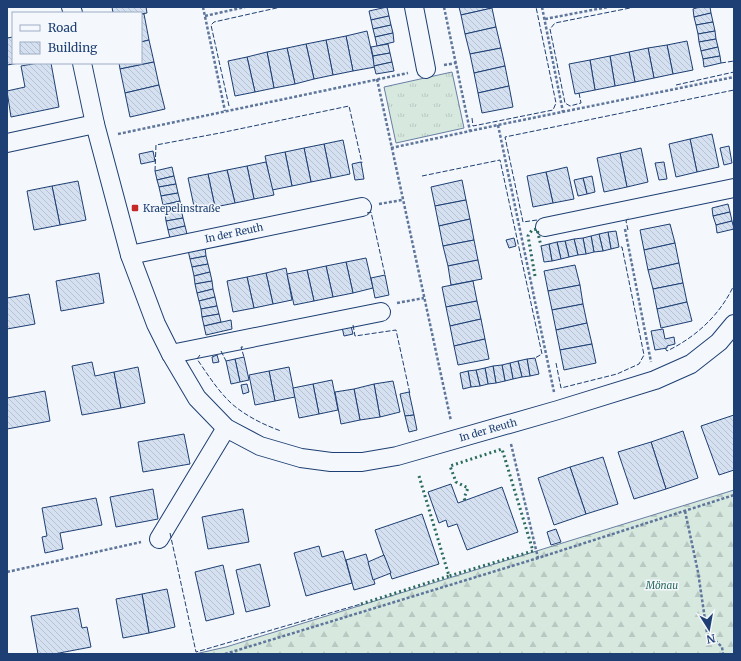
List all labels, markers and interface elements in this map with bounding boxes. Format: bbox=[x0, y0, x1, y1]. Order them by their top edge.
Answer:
legend bbox=[12, 12, 142, 64]
text: Road bbox=[48, 20, 77, 35]
text: Building bbox=[48, 40, 98, 55]
place label: Kraepelinstraße bbox=[143, 202, 220, 215]
marker: Kraepelinstraße bbox=[130, 203, 140, 213]
street label: In der Reuth bbox=[204, 220, 265, 246]
street label: In der Reuth bbox=[458, 415, 519, 444]
park label: Mönau bbox=[645, 579, 678, 592]
north arrow bbox=[689, 609, 729, 649]
text: N bbox=[705, 631, 717, 647]

